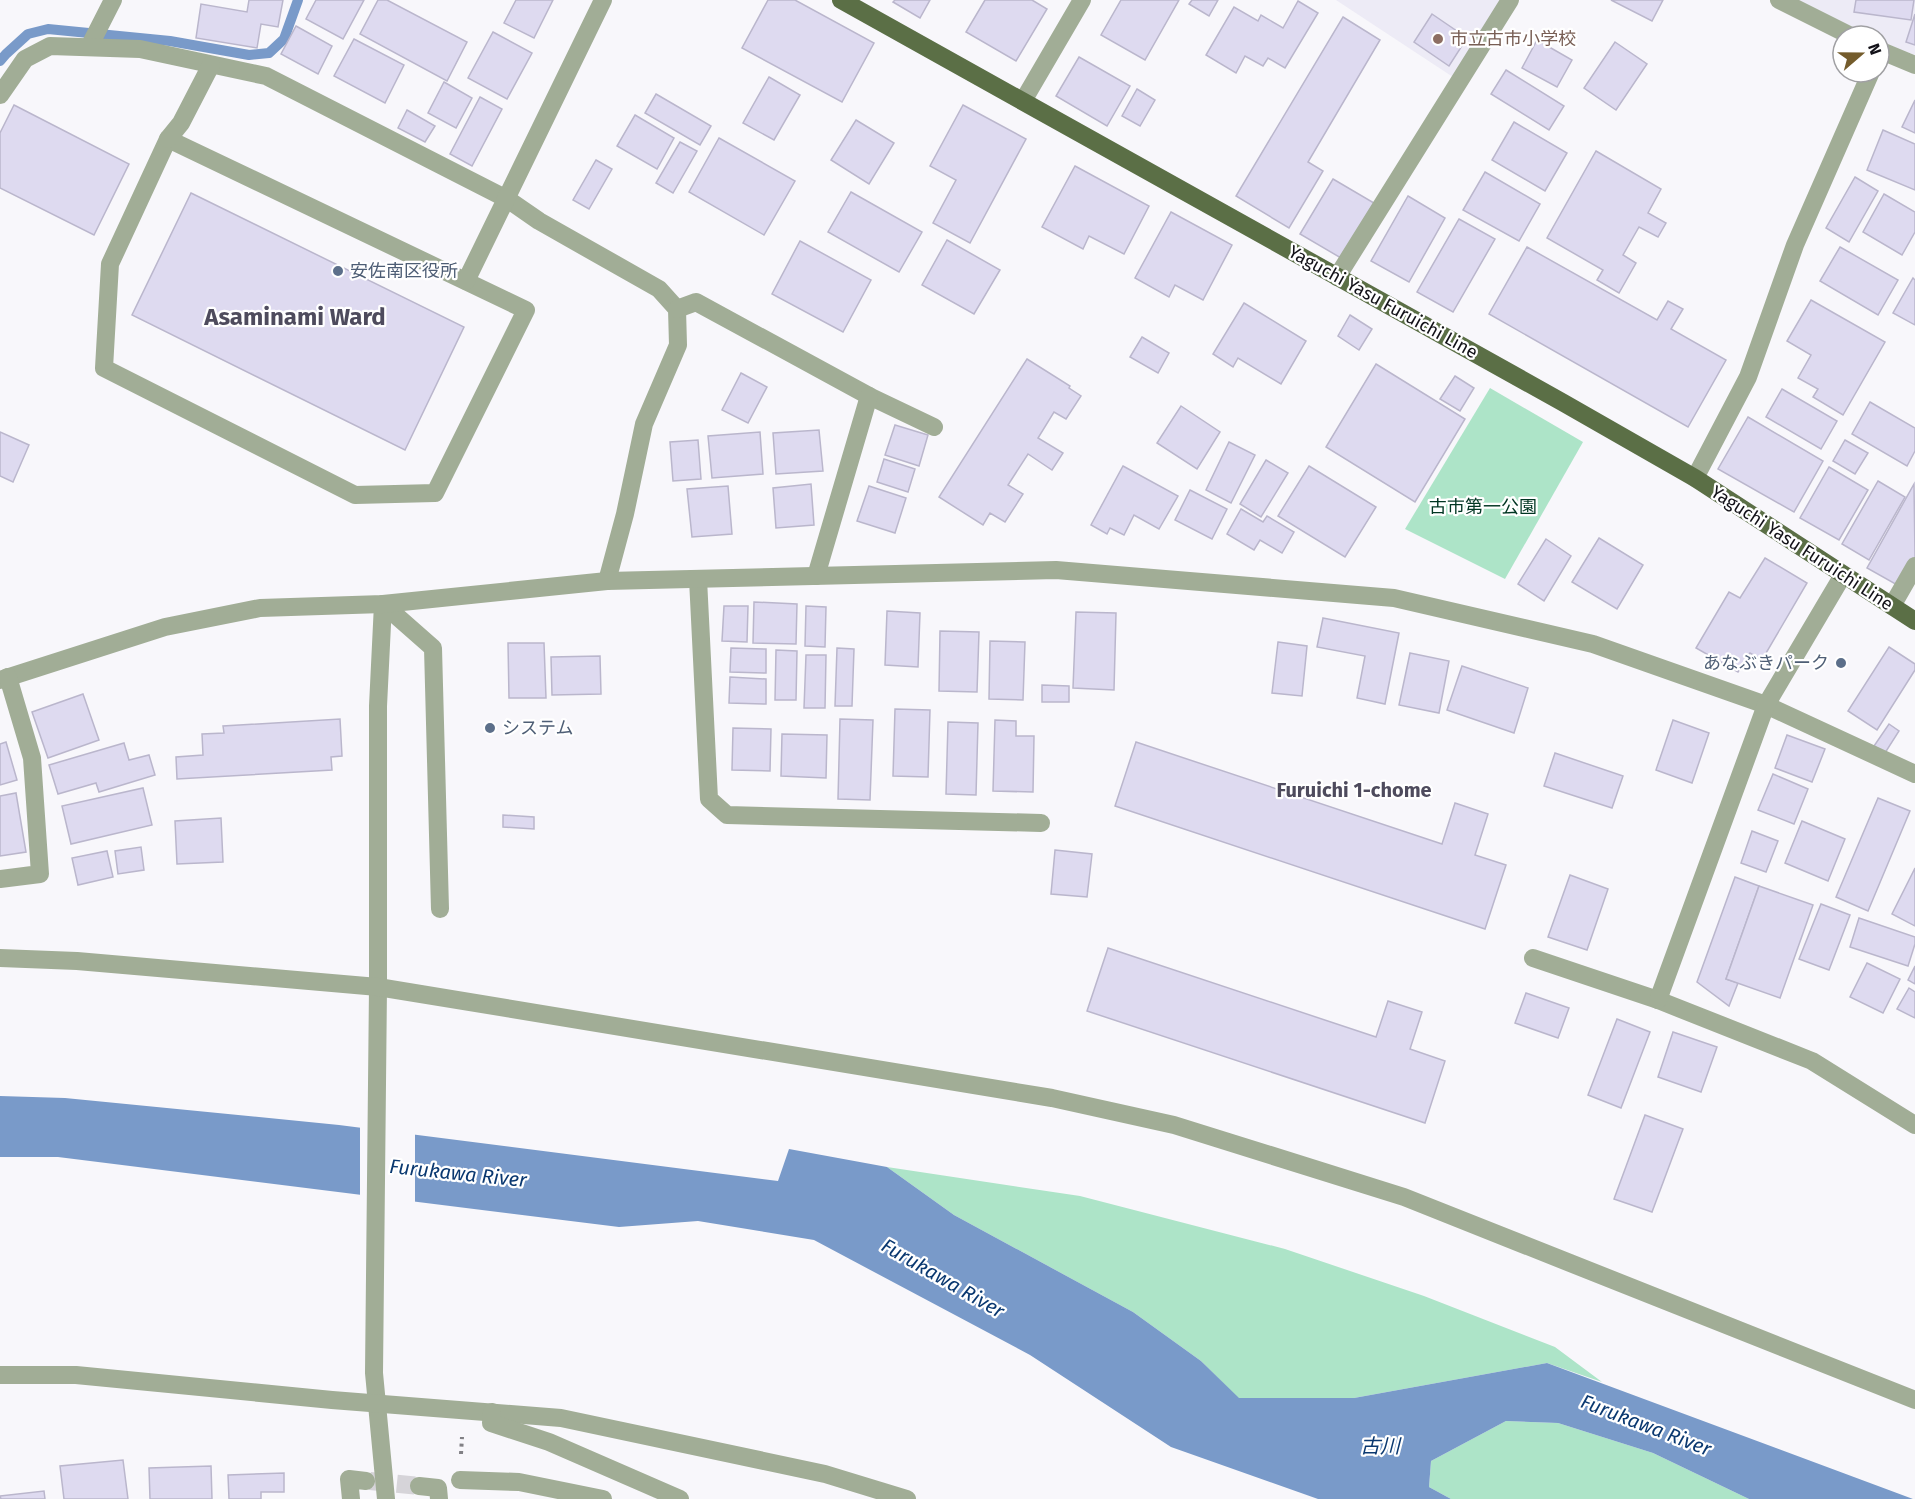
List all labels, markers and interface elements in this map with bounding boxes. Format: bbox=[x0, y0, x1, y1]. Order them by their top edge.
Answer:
north arrow bbox=[1831, 24, 1891, 84]
place label: 市立古市小学校 bbox=[1450, 28, 1576, 50]
marker: 市立古市小学校 bbox=[1431, 32, 1445, 46]
text: N bbox=[1864, 41, 1885, 57]
street label: Yaguchi Yasu Furuichi Line bbox=[1285, 241, 1481, 363]
place label: 安佐南区役所 bbox=[350, 260, 458, 282]
marker: 安佐南区役所 bbox=[331, 264, 345, 278]
district label: Asaminami Ward bbox=[203, 303, 386, 331]
street label: Yaguchi Yasu Furuichi Line bbox=[1707, 481, 1897, 615]
park label: 古市第一公園 bbox=[1429, 496, 1537, 518]
place label: あなぶきパーク bbox=[1703, 652, 1829, 674]
marker: あなぶきパーク bbox=[1834, 656, 1848, 670]
place label: システム bbox=[502, 717, 573, 739]
marker: システム bbox=[483, 721, 497, 735]
district label: Furuichi 1-chome bbox=[1276, 778, 1432, 802]
water label: Furukawa River bbox=[388, 1154, 529, 1192]
water label: Furukawa River bbox=[877, 1233, 1010, 1324]
water label: Furukawa River bbox=[1577, 1389, 1716, 1461]
water label: 古川 bbox=[1360, 1434, 1402, 1458]

